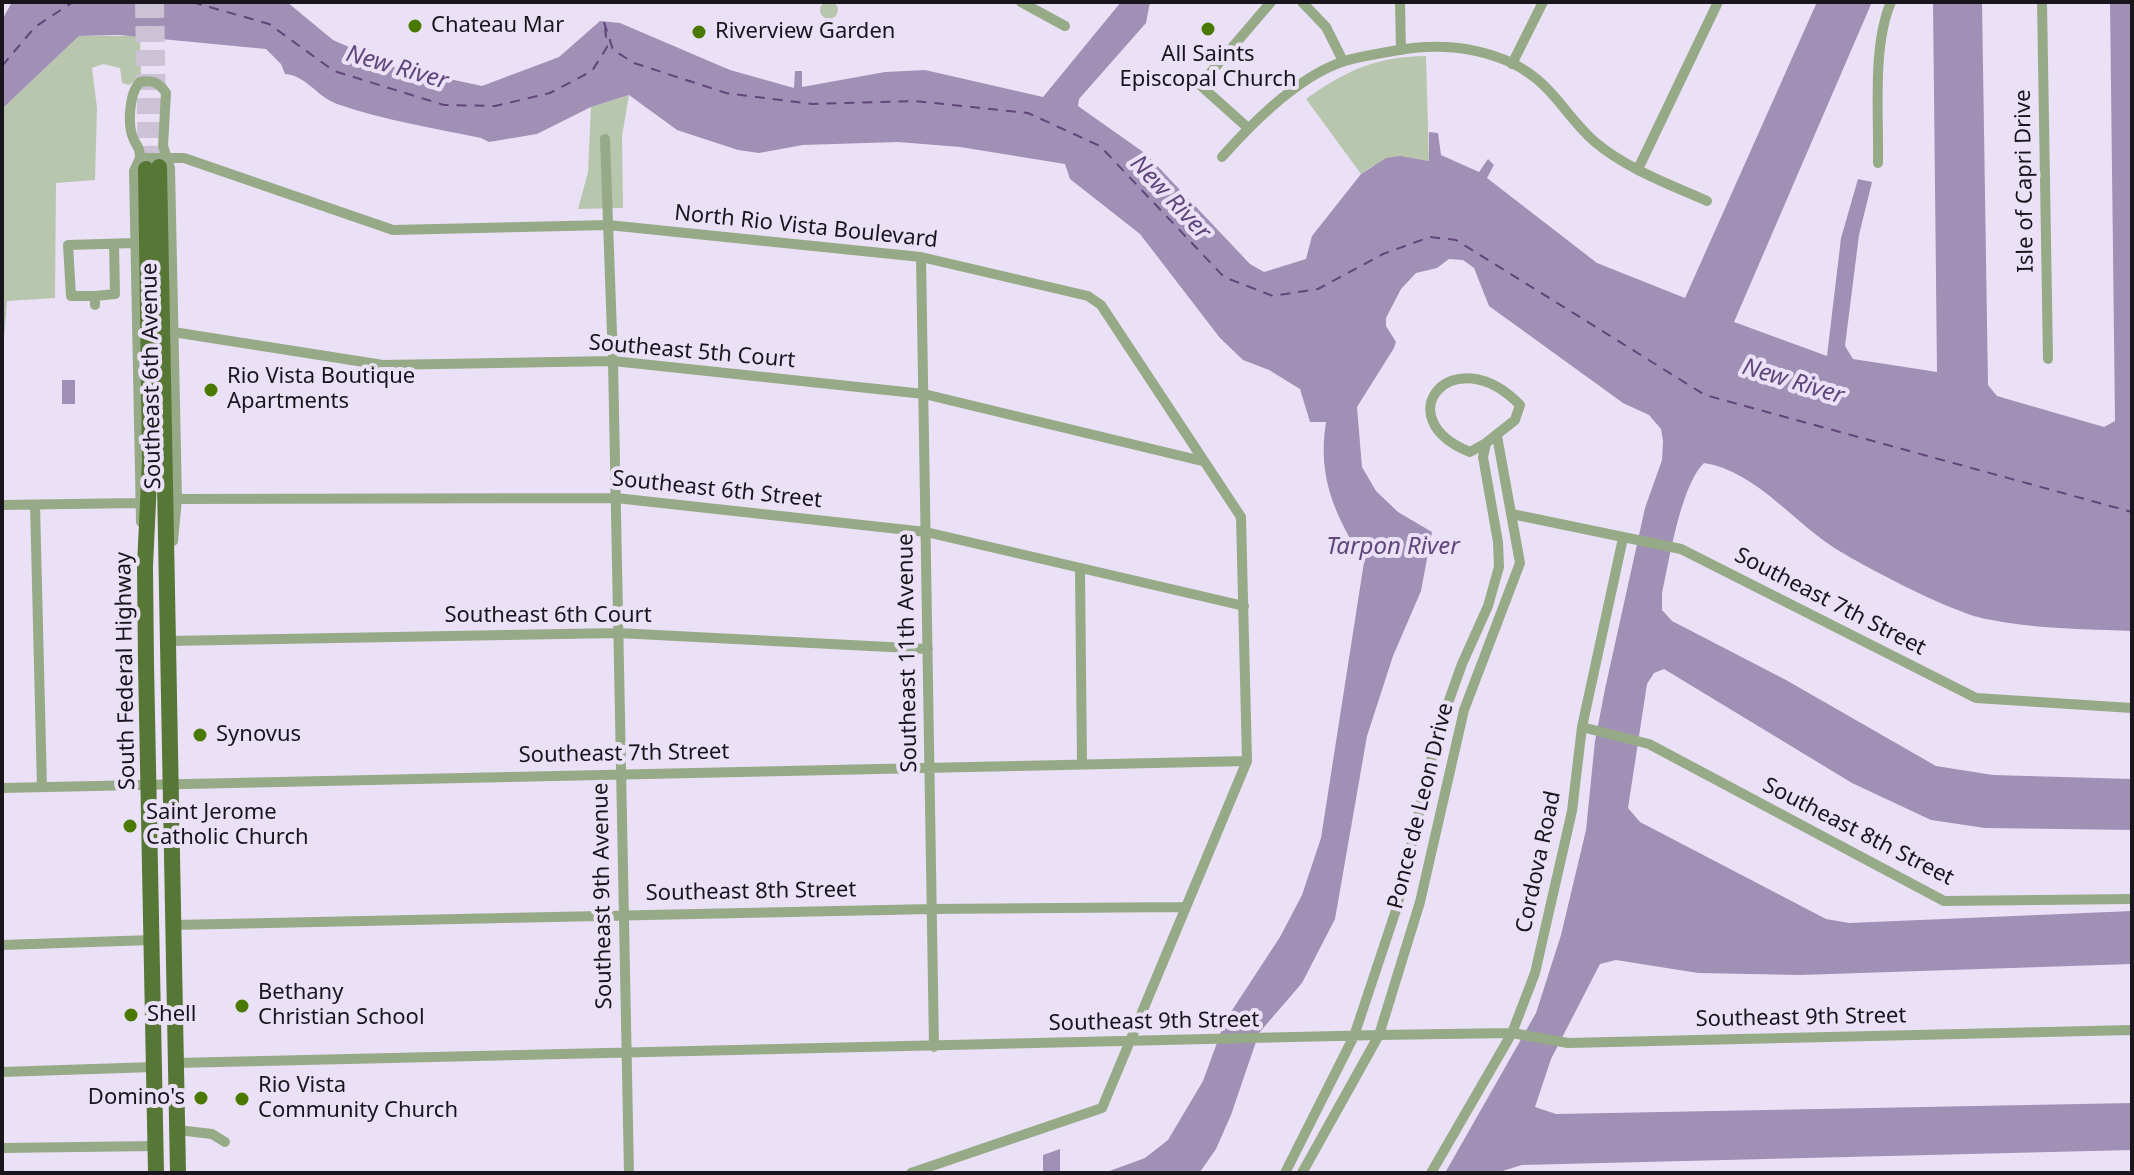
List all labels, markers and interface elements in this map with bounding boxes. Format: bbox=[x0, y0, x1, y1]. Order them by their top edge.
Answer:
place label: Chateau Mar bbox=[431, 13, 564, 39]
marker: Chateau Mar bbox=[406, 17, 424, 35]
place label: Riverview Garden bbox=[715, 19, 895, 45]
marker: All Saints Episcopal Church bbox=[1199, 20, 1217, 38]
marker: Riverview Garden bbox=[690, 23, 708, 41]
water label: New River bbox=[343, 40, 451, 96]
place label: All Saints Episcopal Church bbox=[1119, 42, 1297, 94]
street label: Isle of Capri Drive bbox=[2010, 89, 2040, 273]
water label: New River bbox=[1124, 150, 1216, 246]
street label: North Rio Vista Boulevard bbox=[673, 200, 939, 254]
street label: Southeast 6th Avenue bbox=[137, 263, 167, 489]
street label: Southeast 5th Court bbox=[588, 330, 796, 374]
water label: New River bbox=[1739, 353, 1847, 411]
place label: Rio Vista Boutique Apartments bbox=[227, 364, 415, 416]
marker: Rio Vista Boutique Apartments bbox=[202, 381, 220, 399]
street label: Southeast 6th Street bbox=[611, 466, 823, 514]
street label: Southeast 11th Avenue bbox=[893, 533, 923, 773]
water label: Tarpon River bbox=[1326, 533, 1460, 561]
street label: Southeast 7th Street bbox=[1730, 542, 1930, 662]
street label: South Federal Highway bbox=[111, 552, 141, 790]
street label: Southeast 6th Court bbox=[444, 603, 652, 629]
street label: Ponce de Leon Drive bbox=[1383, 700, 1459, 912]
place label: Synovus bbox=[216, 722, 301, 748]
marker: Synovus bbox=[191, 726, 209, 744]
street label: Southeast 7th Street bbox=[518, 739, 730, 769]
street label: Southeast 8th Street bbox=[1758, 772, 1958, 892]
street label: Southeast 9th Avenue bbox=[588, 783, 618, 1009]
street label: Cordova Road bbox=[1511, 789, 1567, 935]
place label: Saint Jerome Catholic Church bbox=[146, 800, 309, 852]
marker: Saint Jerome Catholic Church bbox=[121, 817, 139, 835]
street label: Southeast 8th Street bbox=[645, 877, 857, 907]
place label: Bethany Christian School bbox=[258, 980, 425, 1032]
marker: Bethany Christian School bbox=[233, 997, 251, 1015]
place label: Shell bbox=[147, 1002, 196, 1028]
street label: Southeast 9th Street bbox=[1695, 1003, 1907, 1033]
marker: Shell bbox=[122, 1006, 140, 1024]
street label: Southeast 9th Street bbox=[1048, 1007, 1260, 1037]
place label: Rio Vista Community Church bbox=[258, 1073, 458, 1124]
place label: Domino's bbox=[88, 1085, 185, 1111]
marker: Domino's bbox=[192, 1089, 210, 1107]
marker: Rio Vista Community Church bbox=[233, 1090, 251, 1108]

